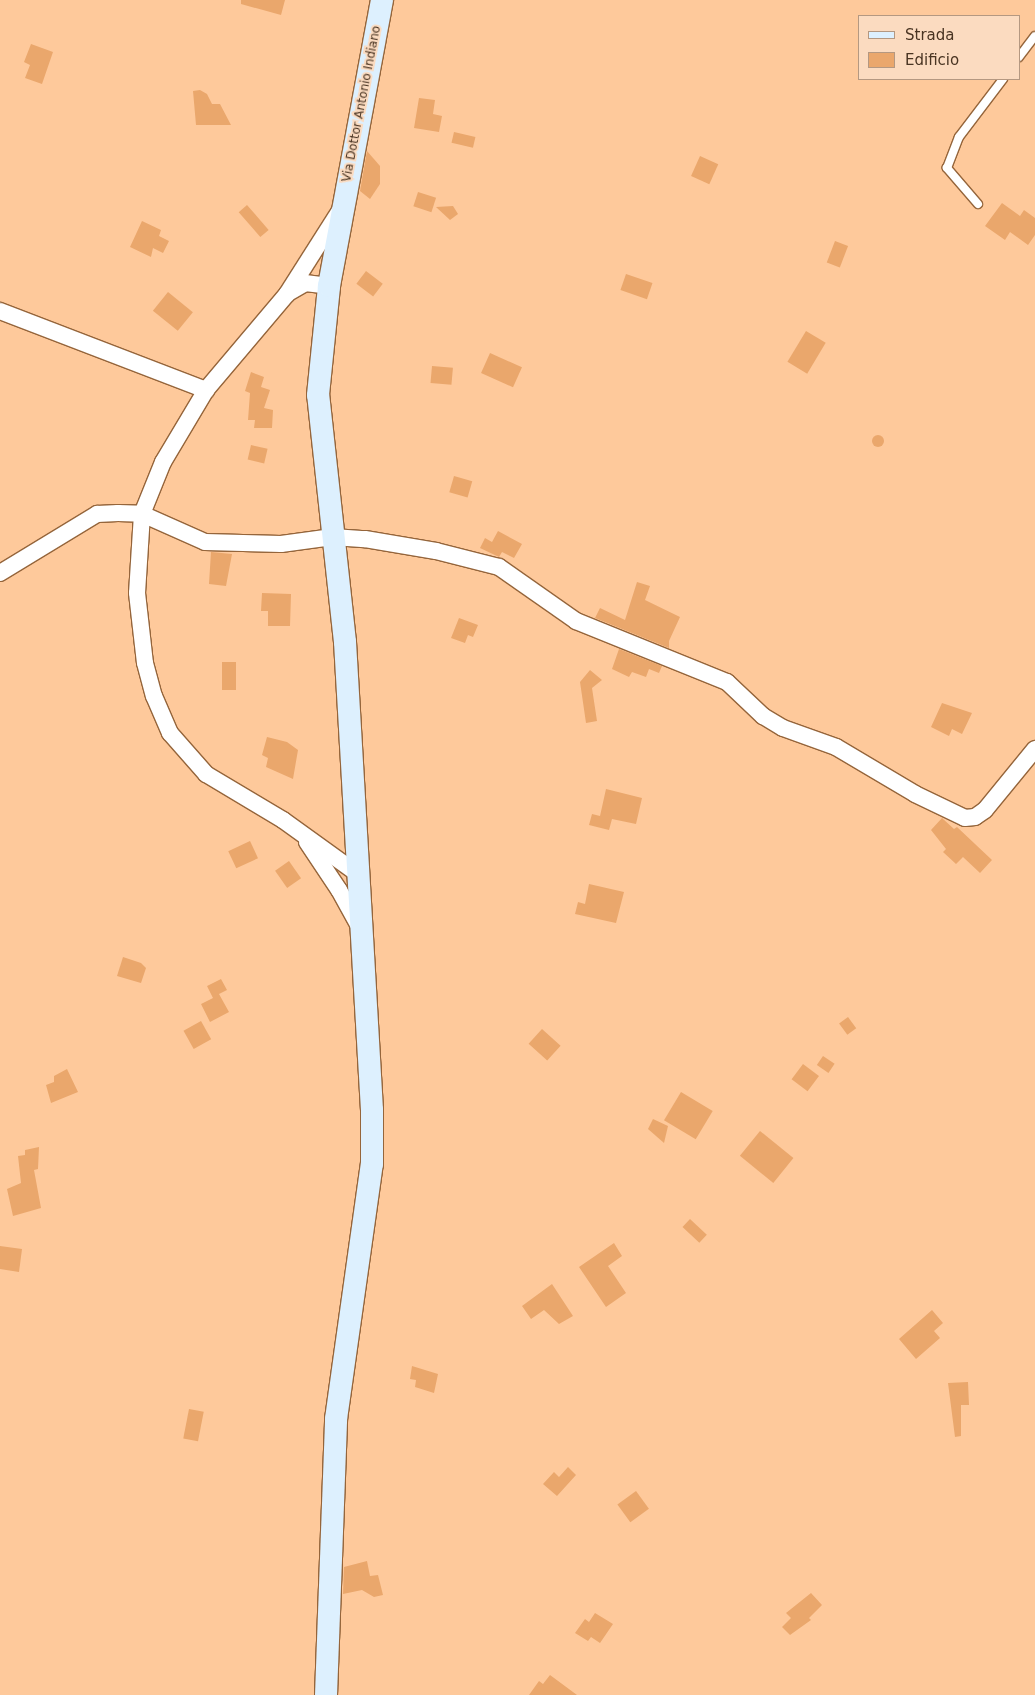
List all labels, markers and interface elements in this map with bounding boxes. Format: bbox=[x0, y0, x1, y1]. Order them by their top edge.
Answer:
legend bbox=[858, 15, 1020, 80]
street label: Via Dottor Antonio Indiano bbox=[340, 25, 384, 183]
text: Strada bbox=[905, 26, 954, 44]
text: Edificio bbox=[905, 51, 959, 69]

